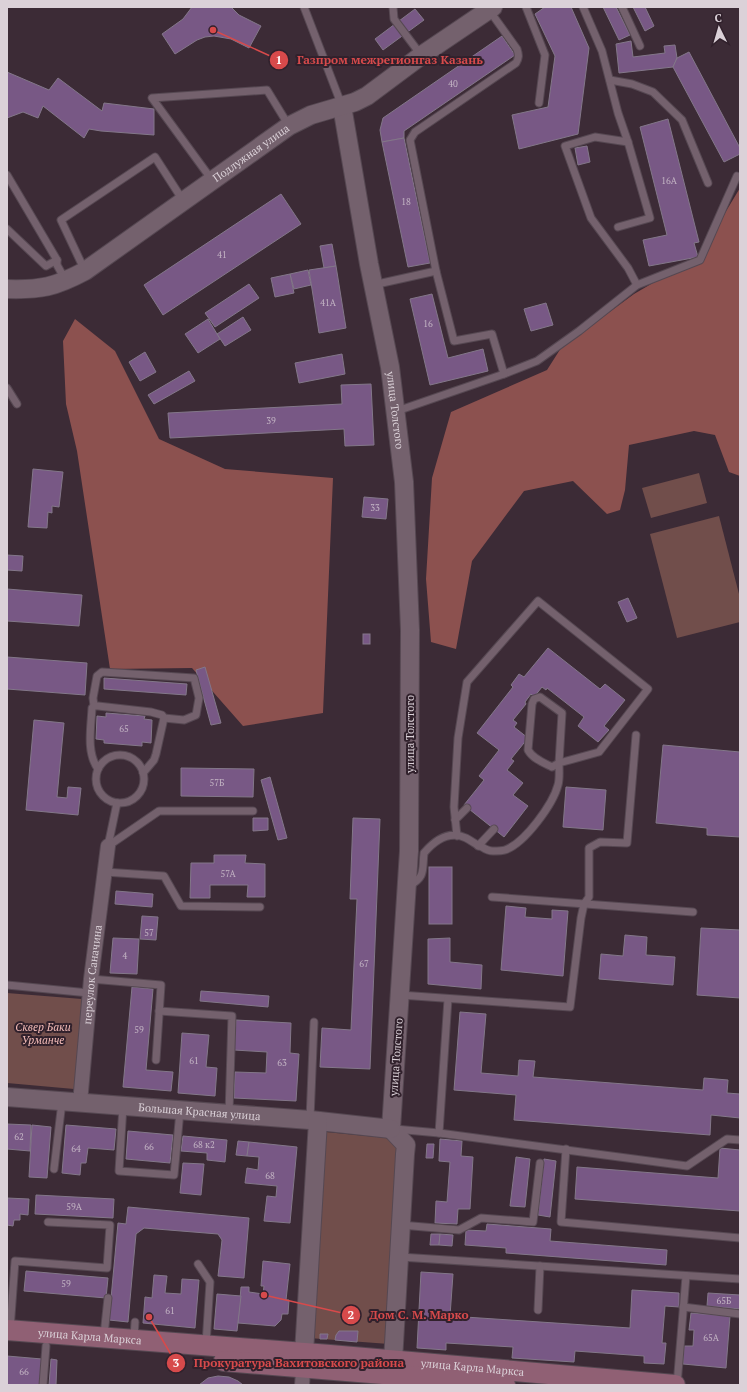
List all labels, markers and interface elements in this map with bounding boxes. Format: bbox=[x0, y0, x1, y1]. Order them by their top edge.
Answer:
north arrow bbox=[699, 8, 739, 48]
text: С bbox=[714, 11, 722, 25]
callout: Газпром межрегионгаз Казань bbox=[269, 48, 491, 72]
text: 1 bbox=[276, 52, 282, 67]
text: Газпром межрегионгаз Казань bbox=[297, 52, 483, 67]
house number: 40 bbox=[448, 78, 458, 90]
street label: Подлужная улица bbox=[210, 121, 292, 185]
house number: 16А bbox=[661, 175, 678, 187]
house number: 18 bbox=[401, 196, 411, 208]
house number: 41 bbox=[217, 249, 227, 261]
house number: 41А bbox=[320, 297, 337, 309]
house number: 16 bbox=[423, 318, 433, 330]
street label: улица Толстого bbox=[383, 370, 407, 450]
house number: 39 bbox=[266, 415, 276, 427]
house number: 33 bbox=[370, 502, 380, 514]
street label: улица Толстого bbox=[403, 695, 417, 774]
house number: 65 bbox=[119, 723, 129, 735]
house number: 57Б bbox=[210, 777, 225, 789]
house number: 57А bbox=[220, 868, 236, 880]
street label: переулок Саначина bbox=[80, 924, 105, 1025]
house number: 57 bbox=[144, 927, 154, 939]
house number: 4 bbox=[123, 950, 128, 962]
house number: 67 bbox=[359, 958, 369, 970]
street label: улица Толстого bbox=[386, 1018, 406, 1097]
park label: Сквер Баки Урманче bbox=[15, 1020, 71, 1047]
house number: 59 bbox=[134, 1024, 144, 1036]
house number: 61 bbox=[189, 1055, 199, 1067]
house number: 63 bbox=[277, 1057, 287, 1069]
street label: Большая Красная улица bbox=[138, 1100, 261, 1123]
house number: 62 bbox=[14, 1131, 24, 1143]
house number: 68 к2 bbox=[193, 1139, 215, 1151]
house number: 66 bbox=[144, 1141, 154, 1153]
house number: 64 bbox=[71, 1143, 81, 1155]
house number: 68 bbox=[265, 1170, 275, 1182]
house number: 59А bbox=[66, 1201, 83, 1213]
house number: 59 bbox=[61, 1278, 71, 1290]
house number: 65Б bbox=[717, 1295, 732, 1307]
callout: Дом С. М. Марко bbox=[341, 1303, 477, 1327]
house number: 61 bbox=[165, 1305, 175, 1317]
text: 2 bbox=[348, 1307, 355, 1322]
text: Дом С. М. Марко bbox=[369, 1307, 469, 1322]
street label: улица Карла Маркса bbox=[36, 1325, 142, 1347]
house number: 65А bbox=[703, 1332, 720, 1344]
callout: Прокуратура Вахитовского района bbox=[166, 1351, 412, 1375]
text: 3 bbox=[173, 1355, 180, 1370]
text: Прокуратура Вахитовского района bbox=[194, 1355, 405, 1370]
street label: улица Карла Маркса bbox=[419, 1356, 525, 1379]
house number: 66 bbox=[19, 1366, 29, 1378]

